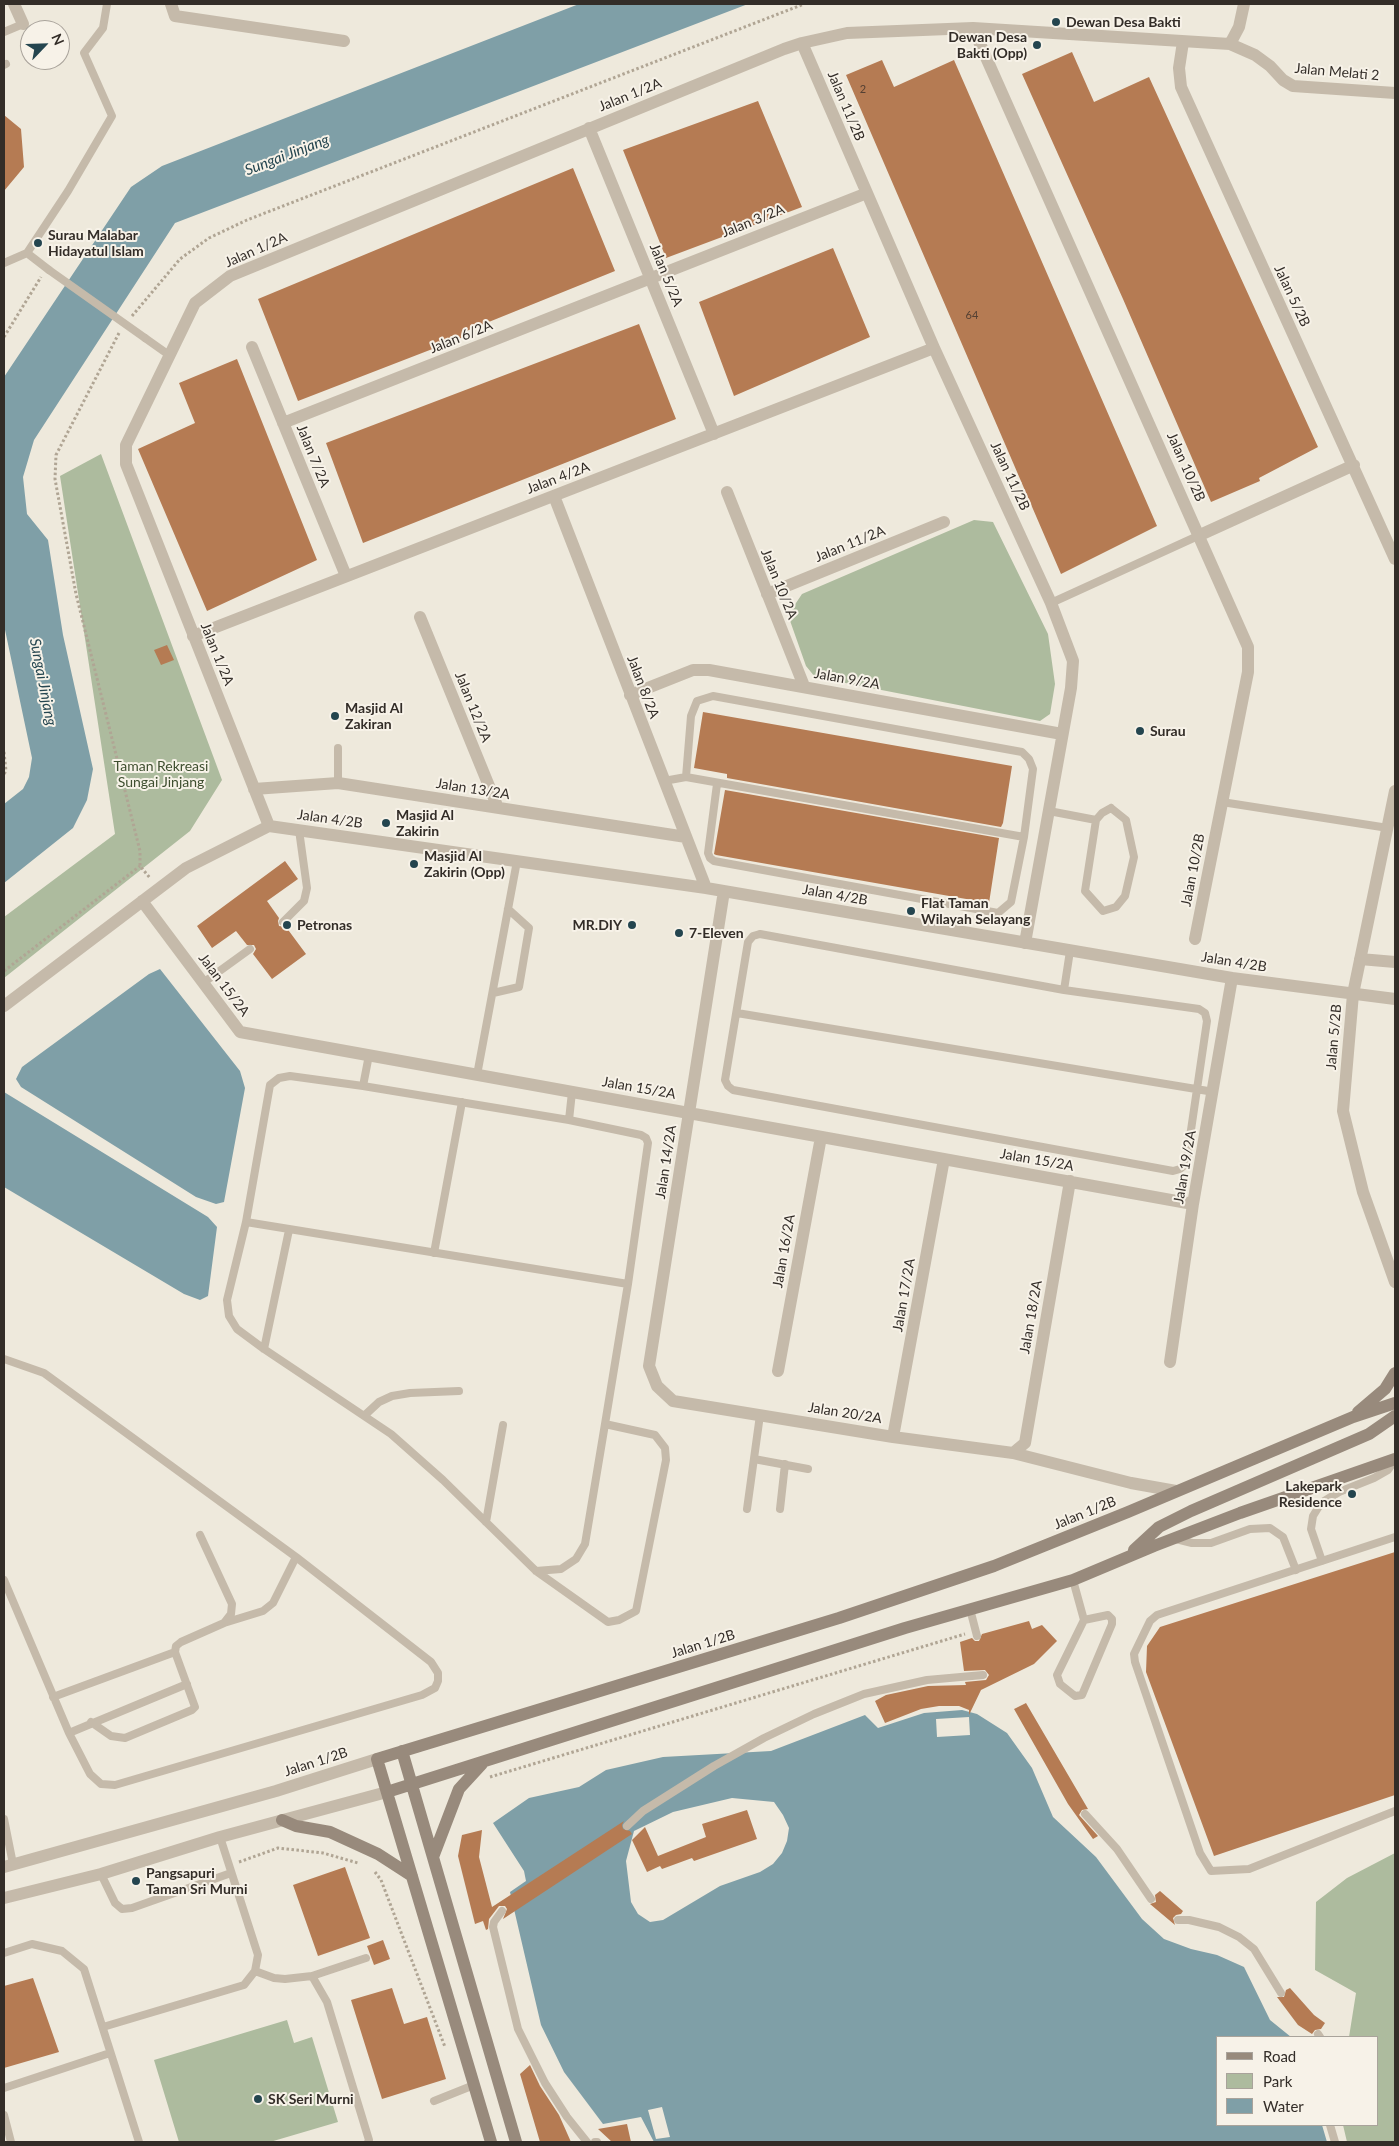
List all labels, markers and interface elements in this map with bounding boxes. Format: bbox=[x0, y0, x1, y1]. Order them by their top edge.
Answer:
place label: Dewan Desa Bakti bbox=[1066, 14, 1181, 30]
marker: Dewan Desa Bakti bbox=[1050, 16, 1062, 28]
north arrow bbox=[20, 20, 70, 70]
place label: Dewan Desa Bakti (Opp) bbox=[948, 29, 1027, 62]
text: N bbox=[48, 31, 68, 47]
marker: Dewan Desa Bakti (Opp) bbox=[1031, 39, 1043, 51]
street label: Jalan Melati 2 bbox=[1294, 60, 1380, 84]
street label: Jalan 11/2B bbox=[824, 69, 868, 143]
street label: Jalan 1/2A bbox=[596, 75, 664, 115]
house number: 2 bbox=[860, 82, 866, 96]
water label: Sungai Jinjang bbox=[242, 131, 332, 179]
street label: Jalan 3/2A bbox=[719, 201, 787, 241]
place label: Surau Malabar Hidayatul Islam bbox=[48, 227, 144, 260]
street label: Jalan 1/2A bbox=[222, 229, 290, 271]
marker: Surau Malabar Hidayatul Islam bbox=[32, 237, 44, 249]
street label: Jalan 5/2A bbox=[646, 241, 686, 309]
street label: Jalan 5/2B bbox=[1270, 263, 1314, 329]
house number: 64 bbox=[966, 308, 978, 322]
street label: Jalan 6/2A bbox=[427, 317, 495, 357]
street label: Jalan 7/2A bbox=[293, 422, 333, 490]
street label: Jalan 10/2B bbox=[1163, 430, 1209, 504]
street label: Jalan 11/2B bbox=[987, 439, 1033, 513]
street label: Jalan 4/2A bbox=[524, 458, 592, 498]
street label: Jalan 11/2A bbox=[812, 522, 888, 566]
street label: Jalan 10/2A bbox=[757, 546, 801, 622]
street label: Jalan 1/2A bbox=[197, 620, 237, 688]
water label: Sungai Jinjang bbox=[26, 637, 60, 727]
street label: Jalan 8/2A bbox=[623, 653, 663, 721]
street label: Jalan 9/2A bbox=[813, 665, 881, 693]
street label: Jalan 12/2A bbox=[451, 669, 495, 745]
place label: Masjid Al Zakiran bbox=[345, 700, 403, 732]
marker: Masjid Al Zakiran bbox=[329, 710, 341, 722]
place label: Surau bbox=[1150, 723, 1186, 739]
marker: Surau bbox=[1134, 725, 1146, 737]
park label: Taman Rekreasi Sungai Jinjang bbox=[114, 758, 208, 790]
street label: Jalan 13/2A bbox=[435, 775, 511, 803]
street label: Jalan 4/2B bbox=[296, 806, 364, 832]
place label: Masjid Al Zakirin bbox=[396, 807, 454, 840]
marker: Masjid Al Zakirin bbox=[380, 817, 392, 829]
street label: Jalan 10/2B bbox=[1178, 832, 1208, 908]
place label: Masjid Al Zakirin (Opp) bbox=[424, 848, 505, 880]
marker: Masjid Al Zakirin (Opp) bbox=[408, 858, 420, 870]
street label: Jalan 4/2B bbox=[801, 881, 869, 909]
place label: Flat Taman Wilayah Selayang bbox=[921, 895, 1030, 928]
marker: Flat Taman Wilayah Selayang bbox=[905, 905, 917, 917]
place label: Petronas bbox=[297, 917, 352, 933]
place label: MR.DIY bbox=[573, 917, 622, 933]
marker: Petronas bbox=[281, 919, 293, 931]
marker: MR.DIY bbox=[626, 919, 638, 931]
place label: 7-Eleven bbox=[689, 925, 744, 941]
marker: 7-Eleven bbox=[673, 927, 685, 939]
street label: Jalan 4/2B bbox=[1200, 949, 1268, 975]
street label: Jalan 15/2A bbox=[195, 950, 253, 1020]
street label: Jalan 5/2B bbox=[1323, 1003, 1345, 1071]
street label: Jalan 15/2A bbox=[601, 1073, 677, 1103]
street label: Jalan 14/2A bbox=[652, 1124, 680, 1200]
street label: Jalan 19/2A bbox=[1170, 1129, 1200, 1205]
street label: Jalan 15/2A bbox=[999, 1145, 1075, 1175]
street label: Jalan 16/2A bbox=[769, 1213, 799, 1289]
street label: Jalan 17/2A bbox=[889, 1257, 919, 1333]
street label: Jalan 18/2A bbox=[1016, 1279, 1046, 1355]
street label: Jalan 20/2A bbox=[807, 1399, 883, 1427]
place label: Lakepark Residence bbox=[1279, 1478, 1342, 1510]
marker: Lakepark Residence bbox=[1346, 1488, 1358, 1500]
street label: Jalan 1/2B bbox=[1051, 1493, 1119, 1533]
street label: Jalan 1/2B bbox=[669, 1626, 737, 1662]
street label: Jalan 1/2B bbox=[282, 1744, 350, 1780]
place label: Pangsapuri Taman Sri Murni bbox=[146, 1865, 247, 1898]
marker: Pangsapuri Taman Sri Murni bbox=[130, 1875, 142, 1887]
legend bbox=[1216, 2036, 1379, 2126]
text: Road bbox=[1263, 2047, 1296, 2065]
text: Park bbox=[1263, 2072, 1292, 2090]
place label: SK Seri Murni bbox=[268, 2091, 354, 2107]
marker: SK Seri Murni bbox=[252, 2093, 264, 2105]
text: Water bbox=[1263, 2097, 1304, 2115]

